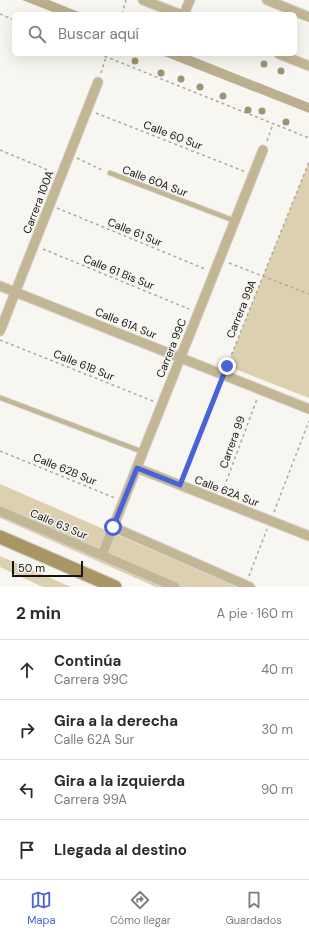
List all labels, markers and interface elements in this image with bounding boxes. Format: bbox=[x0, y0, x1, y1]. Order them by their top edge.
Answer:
search box bbox=[12, 12, 297, 56]
icon: search bbox=[26, 23, 48, 45]
text: Buscar aquí bbox=[58, 24, 139, 44]
street label: Calle 60 Sur bbox=[142, 117, 204, 153]
street label: Calle 60A Sur bbox=[120, 162, 190, 200]
street label: Carrera 100A bbox=[20, 169, 56, 235]
street label: Calle 61 Sur bbox=[105, 215, 165, 249]
street label: Calle 61 Bis Sur bbox=[81, 251, 157, 293]
street label: Carrera 99A bbox=[223, 278, 259, 340]
street label: Calle 61A Sur bbox=[93, 304, 159, 342]
street label: Carrera 99C bbox=[153, 316, 189, 380]
street label: Calle 61B Sur bbox=[51, 346, 117, 384]
route end bbox=[218, 357, 236, 375]
street label: Carrera 99 bbox=[216, 414, 248, 470]
street label: Calle 62B Sur bbox=[31, 450, 99, 488]
street label: Calle 62A Sur bbox=[193, 472, 261, 510]
street label: Calle 63 Sur bbox=[28, 506, 90, 542]
route start bbox=[104, 518, 122, 536]
scale bar bbox=[12, 559, 83, 578]
text: 50 m bbox=[18, 561, 45, 575]
text: 2 min bbox=[16, 602, 61, 624]
text: A pie · 160 m bbox=[217, 605, 293, 622]
text: Continúa bbox=[54, 651, 121, 671]
icon: ahead bbox=[16, 659, 38, 681]
text: 40 m bbox=[261, 661, 293, 678]
text: Carrera 99C bbox=[54, 671, 128, 688]
text: Gira a la derecha bbox=[54, 711, 178, 731]
icon: right bbox=[16, 719, 38, 741]
text: 30 m bbox=[261, 721, 293, 738]
text: Calle 62A Sur bbox=[54, 731, 134, 748]
text: Gira a la izquierda bbox=[54, 771, 185, 791]
icon: left bbox=[16, 779, 38, 801]
text: 90 m bbox=[261, 781, 293, 798]
text: Carrera 99A bbox=[54, 791, 127, 808]
icon: arrive bbox=[16, 839, 38, 861]
text: Llegada al destino bbox=[54, 840, 187, 860]
tab: Mapa bbox=[27, 889, 55, 927]
tab: Cómo llegar bbox=[110, 889, 171, 927]
tab: Guardados bbox=[225, 889, 282, 927]

